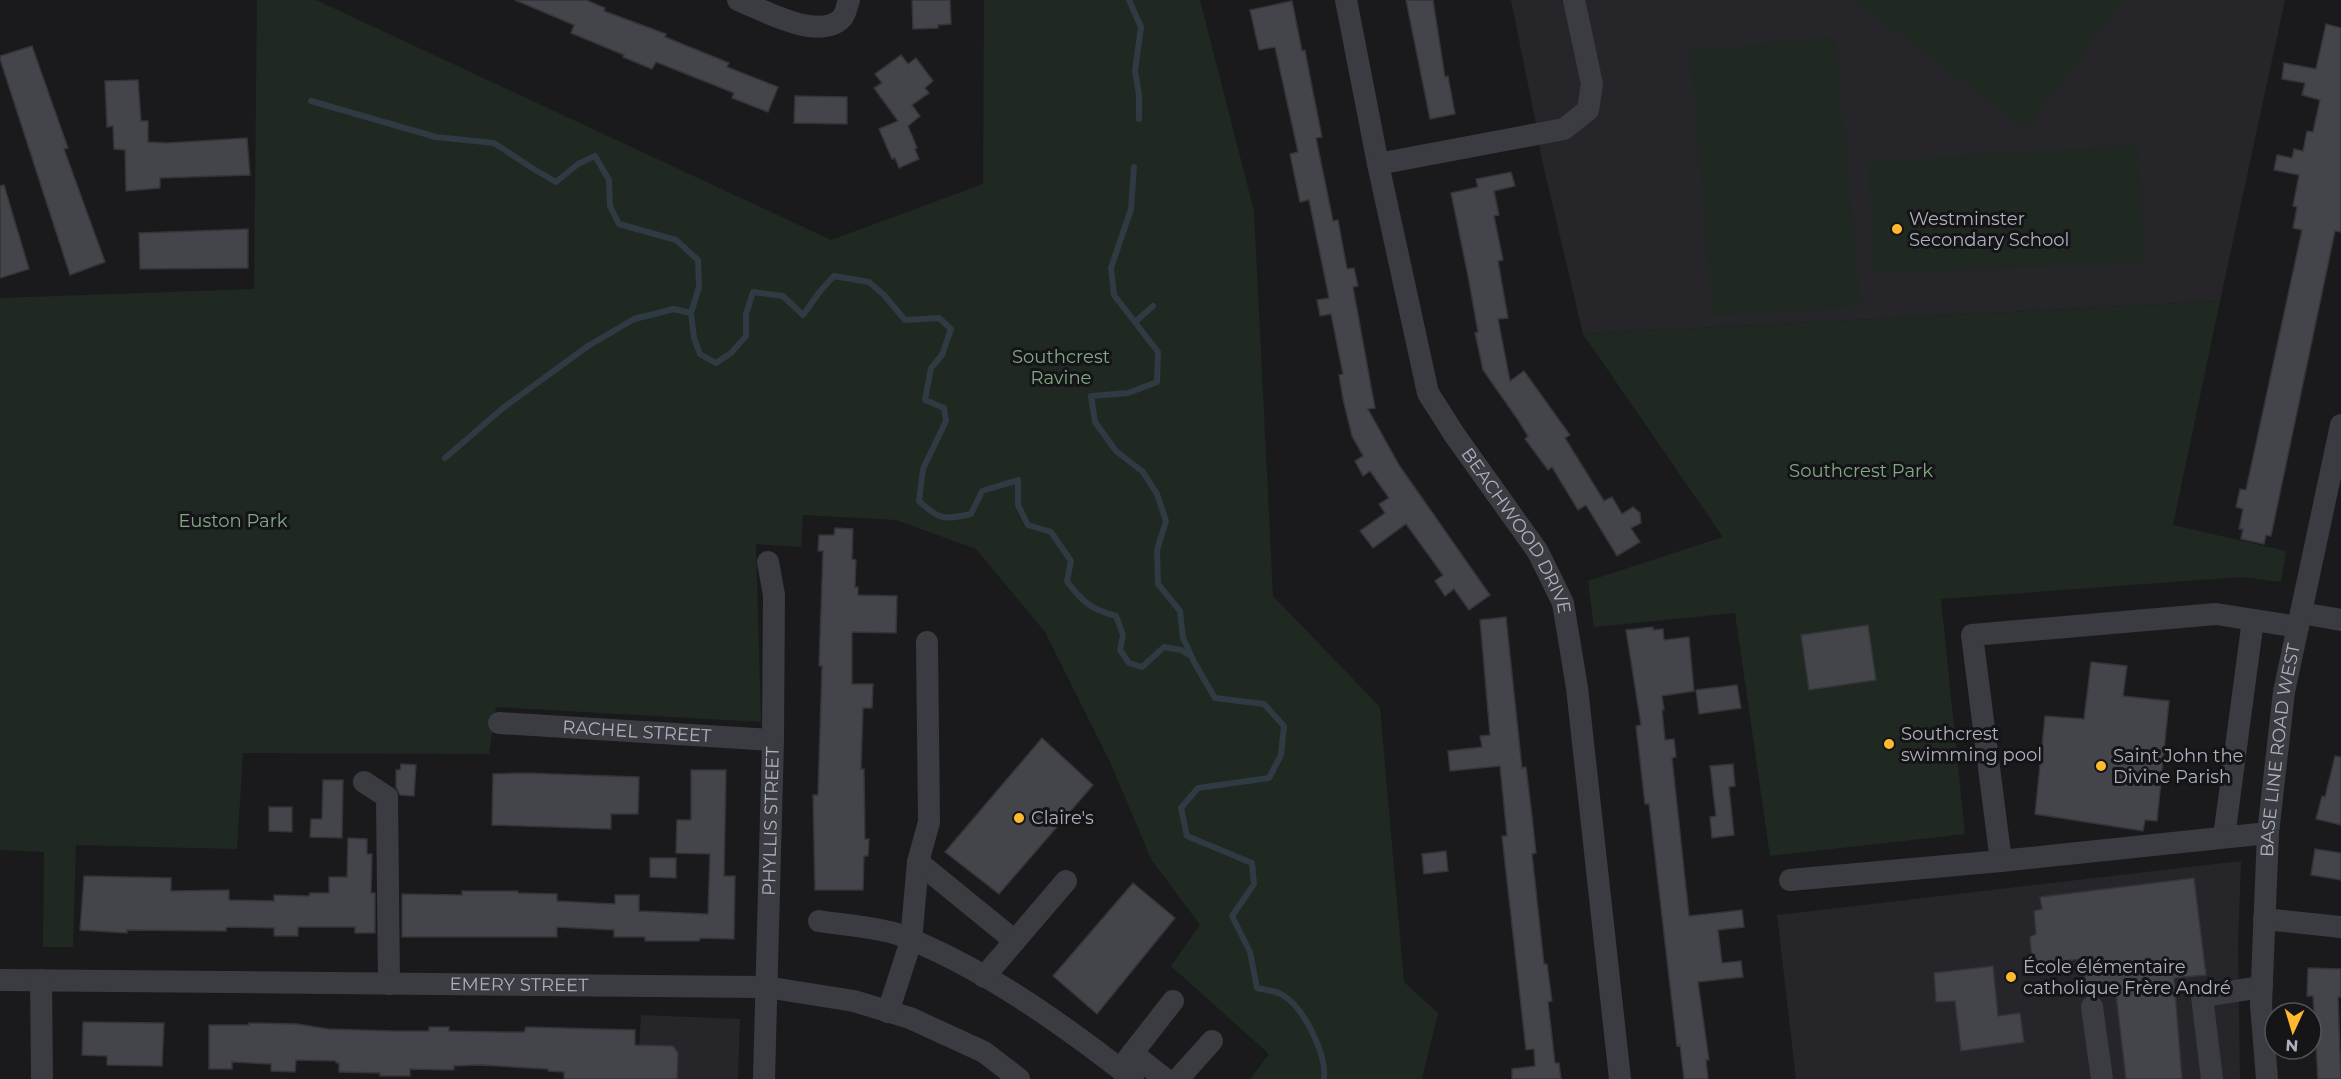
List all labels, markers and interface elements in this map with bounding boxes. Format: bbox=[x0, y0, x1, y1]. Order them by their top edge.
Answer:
place label: Westminster Secondary School bbox=[1909, 208, 2069, 251]
marker: Westminster Secondary School bbox=[1890, 222, 1904, 236]
park label: Southcrest Ravine bbox=[1012, 346, 1110, 389]
street label: BEACHWOOD DRIVE bbox=[1457, 444, 1576, 615]
park label: Southcrest Park bbox=[1789, 460, 1933, 482]
park label: Euston Park bbox=[178, 510, 288, 532]
street label: BASE LINE ROAD WEST bbox=[2256, 641, 2305, 857]
street label: RACHEL STREET bbox=[562, 716, 713, 747]
place label: Southcrest swimming pool bbox=[1901, 723, 2042, 766]
marker: Southcrest swimming pool bbox=[1882, 737, 1896, 751]
street label: PHYLLIS STREET bbox=[758, 745, 784, 896]
place label: Saint John the Divine Parish bbox=[2113, 745, 2244, 788]
marker: Saint John the Divine Parish bbox=[2094, 759, 2108, 773]
place label: Claire's bbox=[1031, 807, 1094, 829]
marker: Claire's bbox=[1012, 811, 1026, 825]
place label: École élémentaire catholique Frère André bbox=[2023, 956, 2231, 999]
marker: École élémentaire catholique Frère André bbox=[2004, 970, 2018, 984]
street label: EMERY STREET bbox=[449, 973, 589, 996]
north arrow bbox=[2263, 1001, 2323, 1061]
text: N bbox=[2285, 1036, 2299, 1055]

